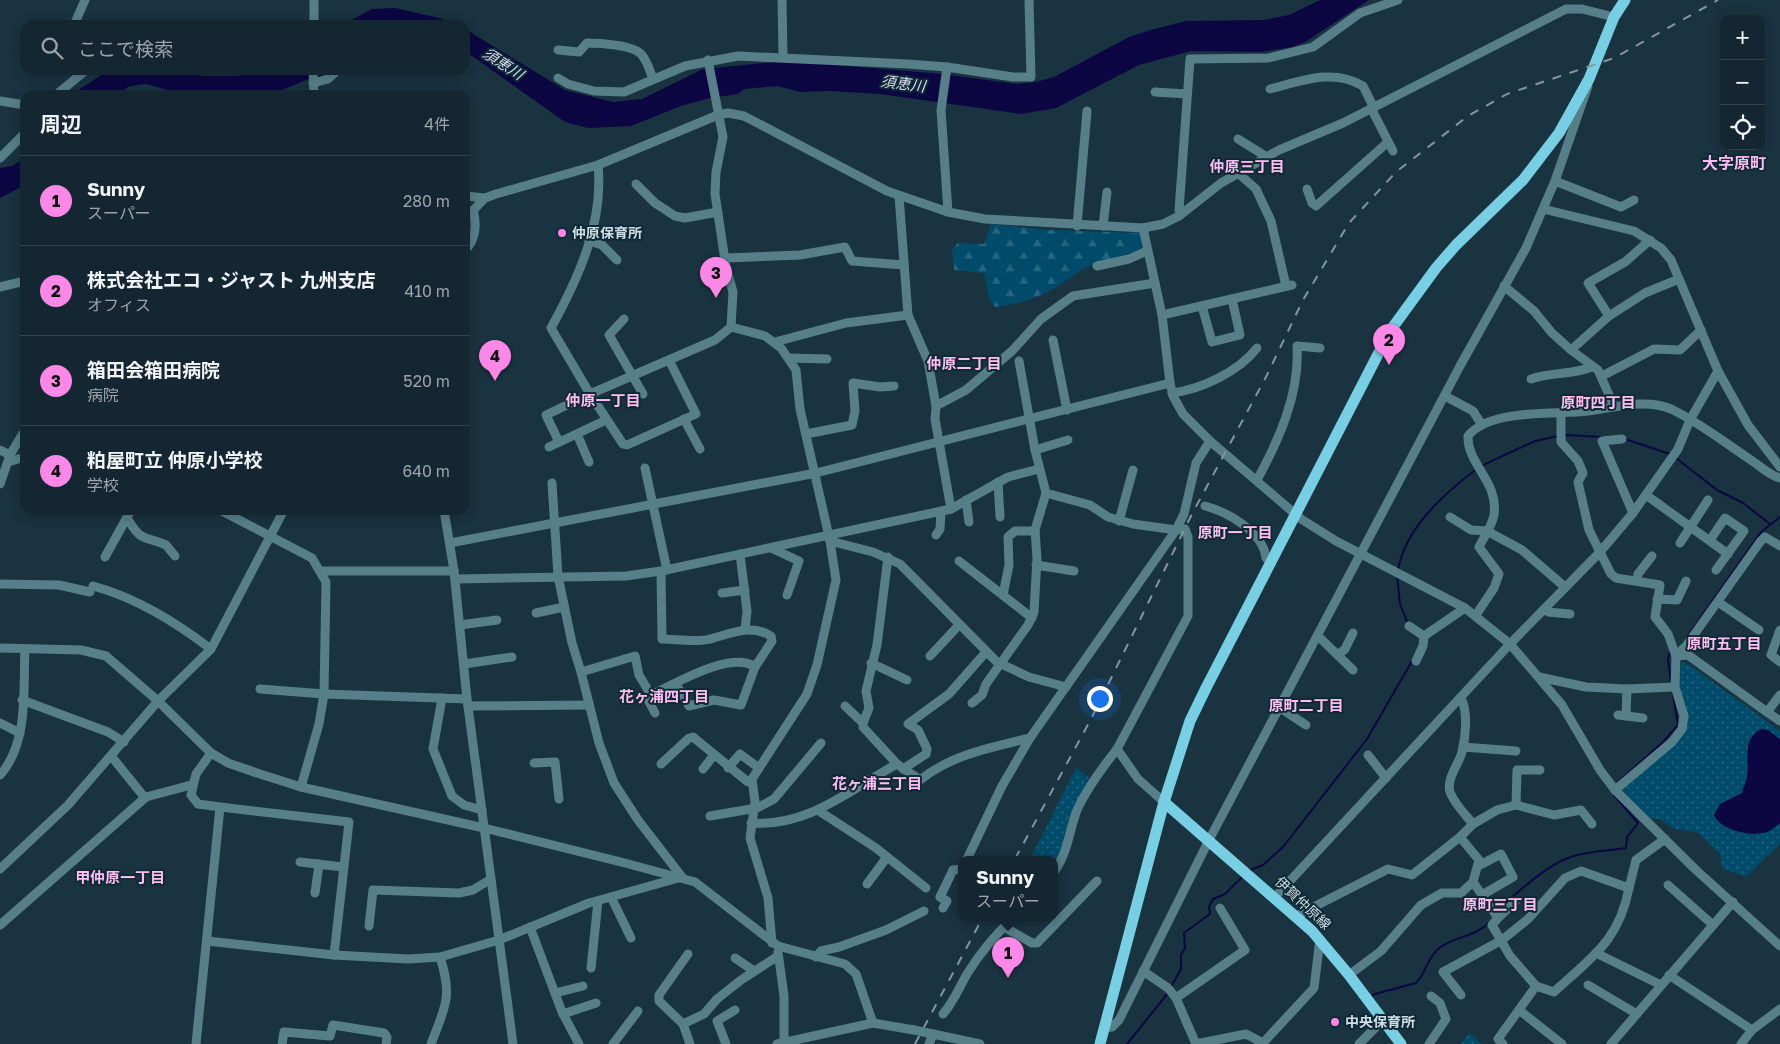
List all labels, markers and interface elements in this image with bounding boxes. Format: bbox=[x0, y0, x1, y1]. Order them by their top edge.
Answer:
map controls bbox=[1720, 15, 1765, 150]
button: + bbox=[1720, 15, 1765, 60]
search box bbox=[20, 20, 470, 75]
icon: search bbox=[38, 34, 66, 62]
text: ここで検索 bbox=[78, 37, 173, 60]
water label: 須恵川 bbox=[480, 43, 529, 84]
button: − bbox=[1720, 60, 1765, 105]
water label: 須恵川 bbox=[880, 71, 929, 95]
button: locate bbox=[1720, 105, 1765, 150]
text: 周辺 bbox=[40, 111, 82, 137]
text: 4件 bbox=[424, 114, 450, 134]
district label: 大字原町 bbox=[1702, 153, 1766, 173]
district label: 仲原三丁目 bbox=[1209, 157, 1285, 175]
text: Sunny bbox=[87, 177, 145, 200]
text: 1 bbox=[52, 191, 60, 211]
text: 280 m bbox=[403, 191, 450, 211]
text: スーパー bbox=[87, 203, 151, 223]
place label: 仲原保育所 bbox=[572, 224, 642, 241]
marker: 仲原保育所 bbox=[556, 227, 568, 239]
pin: 3 bbox=[700, 257, 732, 298]
text: 株式会社エコ・ジャスト 九州支店 bbox=[87, 268, 376, 291]
text: 2 bbox=[51, 281, 61, 301]
text: 410 m bbox=[404, 281, 450, 301]
text: オフィス bbox=[87, 295, 151, 315]
pin: 2 bbox=[1373, 324, 1405, 365]
pin: 4 bbox=[479, 340, 511, 381]
district label: 仲原二丁目 bbox=[926, 354, 1002, 372]
text: 箱田会箱田病院 bbox=[87, 358, 220, 381]
text: 3 bbox=[51, 371, 61, 391]
text: 520 m bbox=[403, 371, 450, 391]
text: 病院 bbox=[87, 385, 119, 405]
district label: 仲原一丁目 bbox=[565, 391, 641, 409]
district label: 原町四丁目 bbox=[1560, 393, 1636, 411]
text: 粕屋町立 仲原小学校 bbox=[87, 448, 263, 471]
text: 4 bbox=[51, 461, 61, 481]
text: 640 m bbox=[402, 461, 450, 481]
text: 学校 bbox=[87, 475, 119, 495]
district label: 原町一丁目 bbox=[1197, 523, 1273, 541]
district label: 原町五丁目 bbox=[1686, 634, 1762, 652]
your location bbox=[1087, 686, 1113, 712]
district label: 花ヶ浦四丁目 bbox=[619, 687, 709, 705]
district label: 原町二丁目 bbox=[1268, 696, 1344, 714]
district label: 花ヶ浦三丁目 bbox=[832, 774, 922, 792]
popup bbox=[958, 856, 1058, 921]
text: Sunny bbox=[976, 865, 1034, 888]
district label: 甲仲原一丁目 bbox=[75, 868, 165, 886]
street label: 伊賀仲原線 bbox=[1272, 873, 1335, 933]
text: スーパー bbox=[976, 891, 1040, 911]
district label: 原町三丁目 bbox=[1462, 895, 1538, 913]
pin: 1 bbox=[992, 937, 1024, 978]
place label: 中央保育所 bbox=[1345, 1013, 1415, 1030]
marker: 中央保育所 bbox=[1329, 1016, 1341, 1028]

